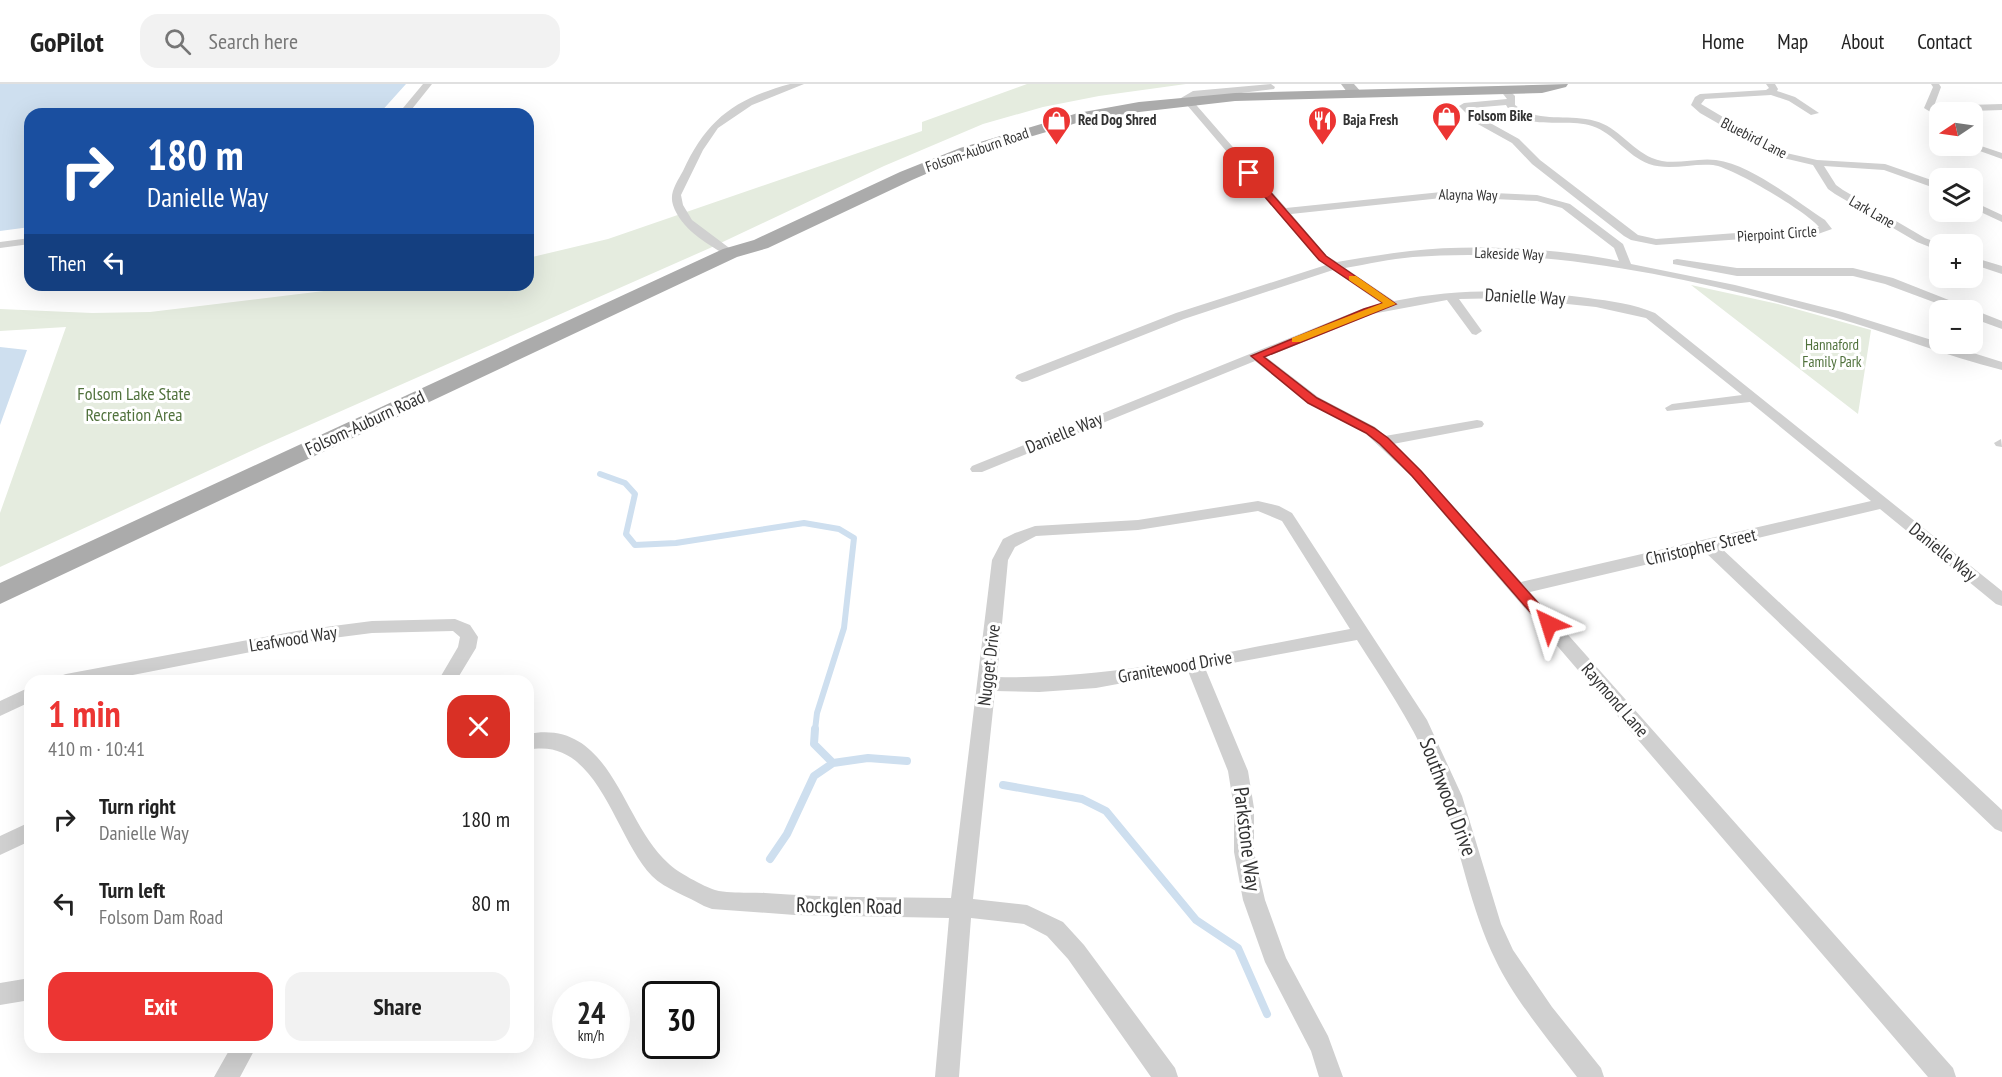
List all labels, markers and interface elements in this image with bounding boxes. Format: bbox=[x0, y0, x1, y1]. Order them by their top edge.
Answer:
search box bbox=[140, 14, 560, 68]
text: GoPilot bbox=[30, 23, 104, 60]
icon: search bbox=[161, 25, 194, 58]
text: Search here bbox=[209, 27, 298, 55]
text: Home bbox=[1702, 28, 1744, 55]
text: Map bbox=[1777, 28, 1808, 55]
text: About bbox=[1841, 28, 1884, 55]
text: Contact bbox=[1917, 28, 1972, 55]
shop icon: Folsom Bike bbox=[1431, 100, 1463, 142]
north arrow bbox=[1929, 102, 1983, 156]
map controls bbox=[1929, 102, 1983, 354]
shop icon: Red Dog Shred bbox=[1041, 104, 1073, 146]
restaurant icon: Baja Fresh bbox=[1306, 104, 1338, 146]
place label: Folsom Bike bbox=[1468, 106, 1533, 125]
place label: Red Dog Shred bbox=[1078, 110, 1157, 129]
place label: Baja Fresh bbox=[1343, 110, 1399, 129]
street label: Bluebird Lane bbox=[1718, 113, 1790, 162]
street label: Folsom-Auburn Road bbox=[923, 123, 1031, 176]
text: 180 m bbox=[147, 127, 244, 182]
icon: right bbox=[48, 132, 126, 210]
pin bbox=[1223, 147, 1274, 198]
icon: arrive bbox=[1232, 156, 1265, 189]
button: layers bbox=[1929, 168, 1983, 222]
text: Danielle Way bbox=[147, 180, 268, 214]
street label: Alayna Way bbox=[1438, 184, 1498, 205]
street label: Lark Lane bbox=[1846, 191, 1898, 232]
street label: Pierpoint Circle bbox=[1737, 221, 1817, 246]
button: + bbox=[1929, 234, 1983, 288]
street label: Lakeside Way bbox=[1474, 243, 1544, 264]
icon: left bbox=[98, 246, 131, 279]
text: Then bbox=[48, 249, 86, 277]
street label: Danielle Way bbox=[1484, 283, 1566, 310]
button: − bbox=[1929, 300, 1983, 354]
park label: Hannaford Family Park bbox=[1802, 335, 1862, 371]
park label: Folsom Lake State Recreation Area bbox=[77, 382, 191, 426]
street label: Folsom-Auburn Road bbox=[301, 385, 428, 460]
street label: Danielle Way bbox=[1022, 407, 1106, 458]
street label: Danielle Way bbox=[1905, 517, 1982, 586]
street label: Christopher Street bbox=[1643, 523, 1759, 570]
position arrow bbox=[1517, 592, 1581, 656]
street label: Leafwood Way bbox=[247, 620, 339, 657]
street label: Nugget Drive bbox=[972, 623, 1005, 707]
street label: Granitewood Drive bbox=[1116, 645, 1234, 688]
street label: Raymond Lane bbox=[1577, 658, 1654, 742]
text: 1 min bbox=[48, 690, 121, 737]
button: close bbox=[447, 695, 510, 758]
street label: Southwood Drive bbox=[1414, 734, 1483, 860]
text: 410 m · 10:41 bbox=[48, 736, 145, 762]
street label: Parkstone Way bbox=[1228, 785, 1267, 893]
text: Turn right bbox=[99, 792, 176, 820]
icon: right bbox=[48, 803, 81, 836]
text: 180 m bbox=[461, 805, 510, 833]
text: Danielle Way bbox=[99, 820, 189, 846]
text: Turn left bbox=[99, 876, 165, 904]
icon: left bbox=[48, 887, 81, 920]
text: 80 m bbox=[471, 889, 510, 917]
street label: Rockglen Road bbox=[796, 891, 902, 920]
text: Folsom Dam Road bbox=[99, 904, 223, 930]
button: Exit bbox=[48, 972, 273, 1041]
button: Share bbox=[285, 972, 510, 1041]
speed limit sign: 30 bbox=[642, 981, 720, 1059]
text: 24 bbox=[577, 993, 605, 1032]
text: km/h bbox=[578, 1026, 604, 1045]

